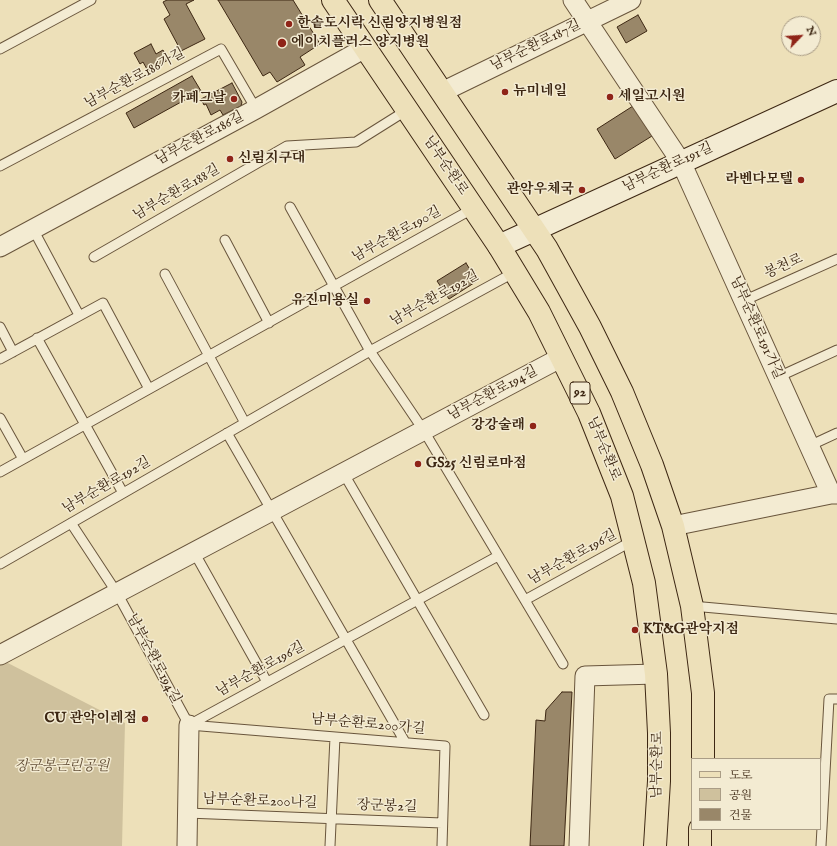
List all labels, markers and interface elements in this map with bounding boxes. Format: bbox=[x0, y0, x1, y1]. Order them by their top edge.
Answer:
place label: 한솥도시락 신림양지병원점 bbox=[297, 16, 462, 32]
north arrow bbox=[781, 16, 821, 56]
street label: 남부순환로187길 bbox=[488, 17, 584, 75]
marker: 한솥도시락 신림양지병원점 bbox=[284, 19, 294, 29]
text: N bbox=[803, 24, 819, 39]
place label: 에이치플러스 양지병원 bbox=[291, 35, 429, 51]
marker: 에이치플러스 양지병원 bbox=[276, 37, 288, 49]
street label: 남부순환로186가길 bbox=[82, 45, 188, 113]
place label: 뉴미네일 bbox=[513, 84, 567, 100]
marker: 뉴미네일 bbox=[500, 87, 510, 97]
place label: 세일고시원 bbox=[618, 89, 686, 105]
place label: 카페그날 bbox=[172, 91, 226, 107]
marker: 세일고시원 bbox=[605, 92, 615, 102]
marker: 카페그날 bbox=[229, 94, 239, 104]
street label: 남부순환로186길 bbox=[153, 109, 247, 169]
street label: 남부순환로 bbox=[419, 133, 471, 199]
street label: 남부순환로191길 bbox=[620, 140, 716, 196]
place label: 신림지구대 bbox=[238, 151, 306, 167]
marker: 신림지구대 bbox=[225, 154, 235, 164]
street label: 남부순환로188길 bbox=[131, 161, 223, 225]
place label: 라벤다모텔 bbox=[725, 172, 793, 188]
marker: 라벤다모텔 bbox=[796, 175, 806, 185]
place label: 관악우체국 bbox=[506, 182, 574, 198]
marker: 관악우체국 bbox=[577, 185, 587, 195]
street label: 남부순환로190길 bbox=[349, 204, 445, 266]
street label: 봉천로 bbox=[762, 251, 806, 283]
street label: 남부순환로192길 bbox=[388, 268, 482, 330]
street label: 남부순환로191가길 bbox=[726, 274, 786, 382]
place label: 유진미용실 bbox=[291, 293, 359, 309]
marker: 유진미용실 bbox=[362, 296, 372, 306]
street label: 남부순환로194길 bbox=[445, 363, 541, 425]
road number: 92 bbox=[570, 382, 590, 404]
street label: 남부순환로 bbox=[583, 415, 623, 483]
place label: 강강술래 bbox=[471, 418, 525, 434]
marker: 강강술래 bbox=[528, 421, 538, 431]
street label: 남부순환로192길 bbox=[60, 454, 154, 518]
place label: GS25 신림로마점 bbox=[426, 456, 527, 472]
marker: GS25 신림로마점 bbox=[413, 459, 423, 469]
street label: 남부순환로196길 bbox=[526, 527, 620, 589]
street label: 남부순환로194길 bbox=[122, 611, 184, 707]
place label: KT&G관악지점 bbox=[643, 622, 739, 638]
marker: KT&G관악지점 bbox=[630, 625, 640, 635]
street label: 남부순환로196길 bbox=[214, 639, 308, 701]
place label: CU 관악이레점 bbox=[44, 711, 137, 727]
street label: 남부순환로200가길 bbox=[310, 712, 426, 738]
marker: CU 관악이레점 bbox=[140, 714, 150, 724]
street label: 남부순환로 bbox=[649, 731, 667, 799]
legend bbox=[691, 758, 821, 830]
park label: 장군봉근린공원 bbox=[15, 759, 109, 775]
text: 도로 bbox=[729, 768, 752, 783]
text: 공원 bbox=[729, 788, 752, 803]
street label: 남부순환로200나길 bbox=[202, 792, 318, 812]
street label: 장군봉2길 bbox=[356, 798, 418, 816]
text: 건물 bbox=[729, 808, 752, 823]

